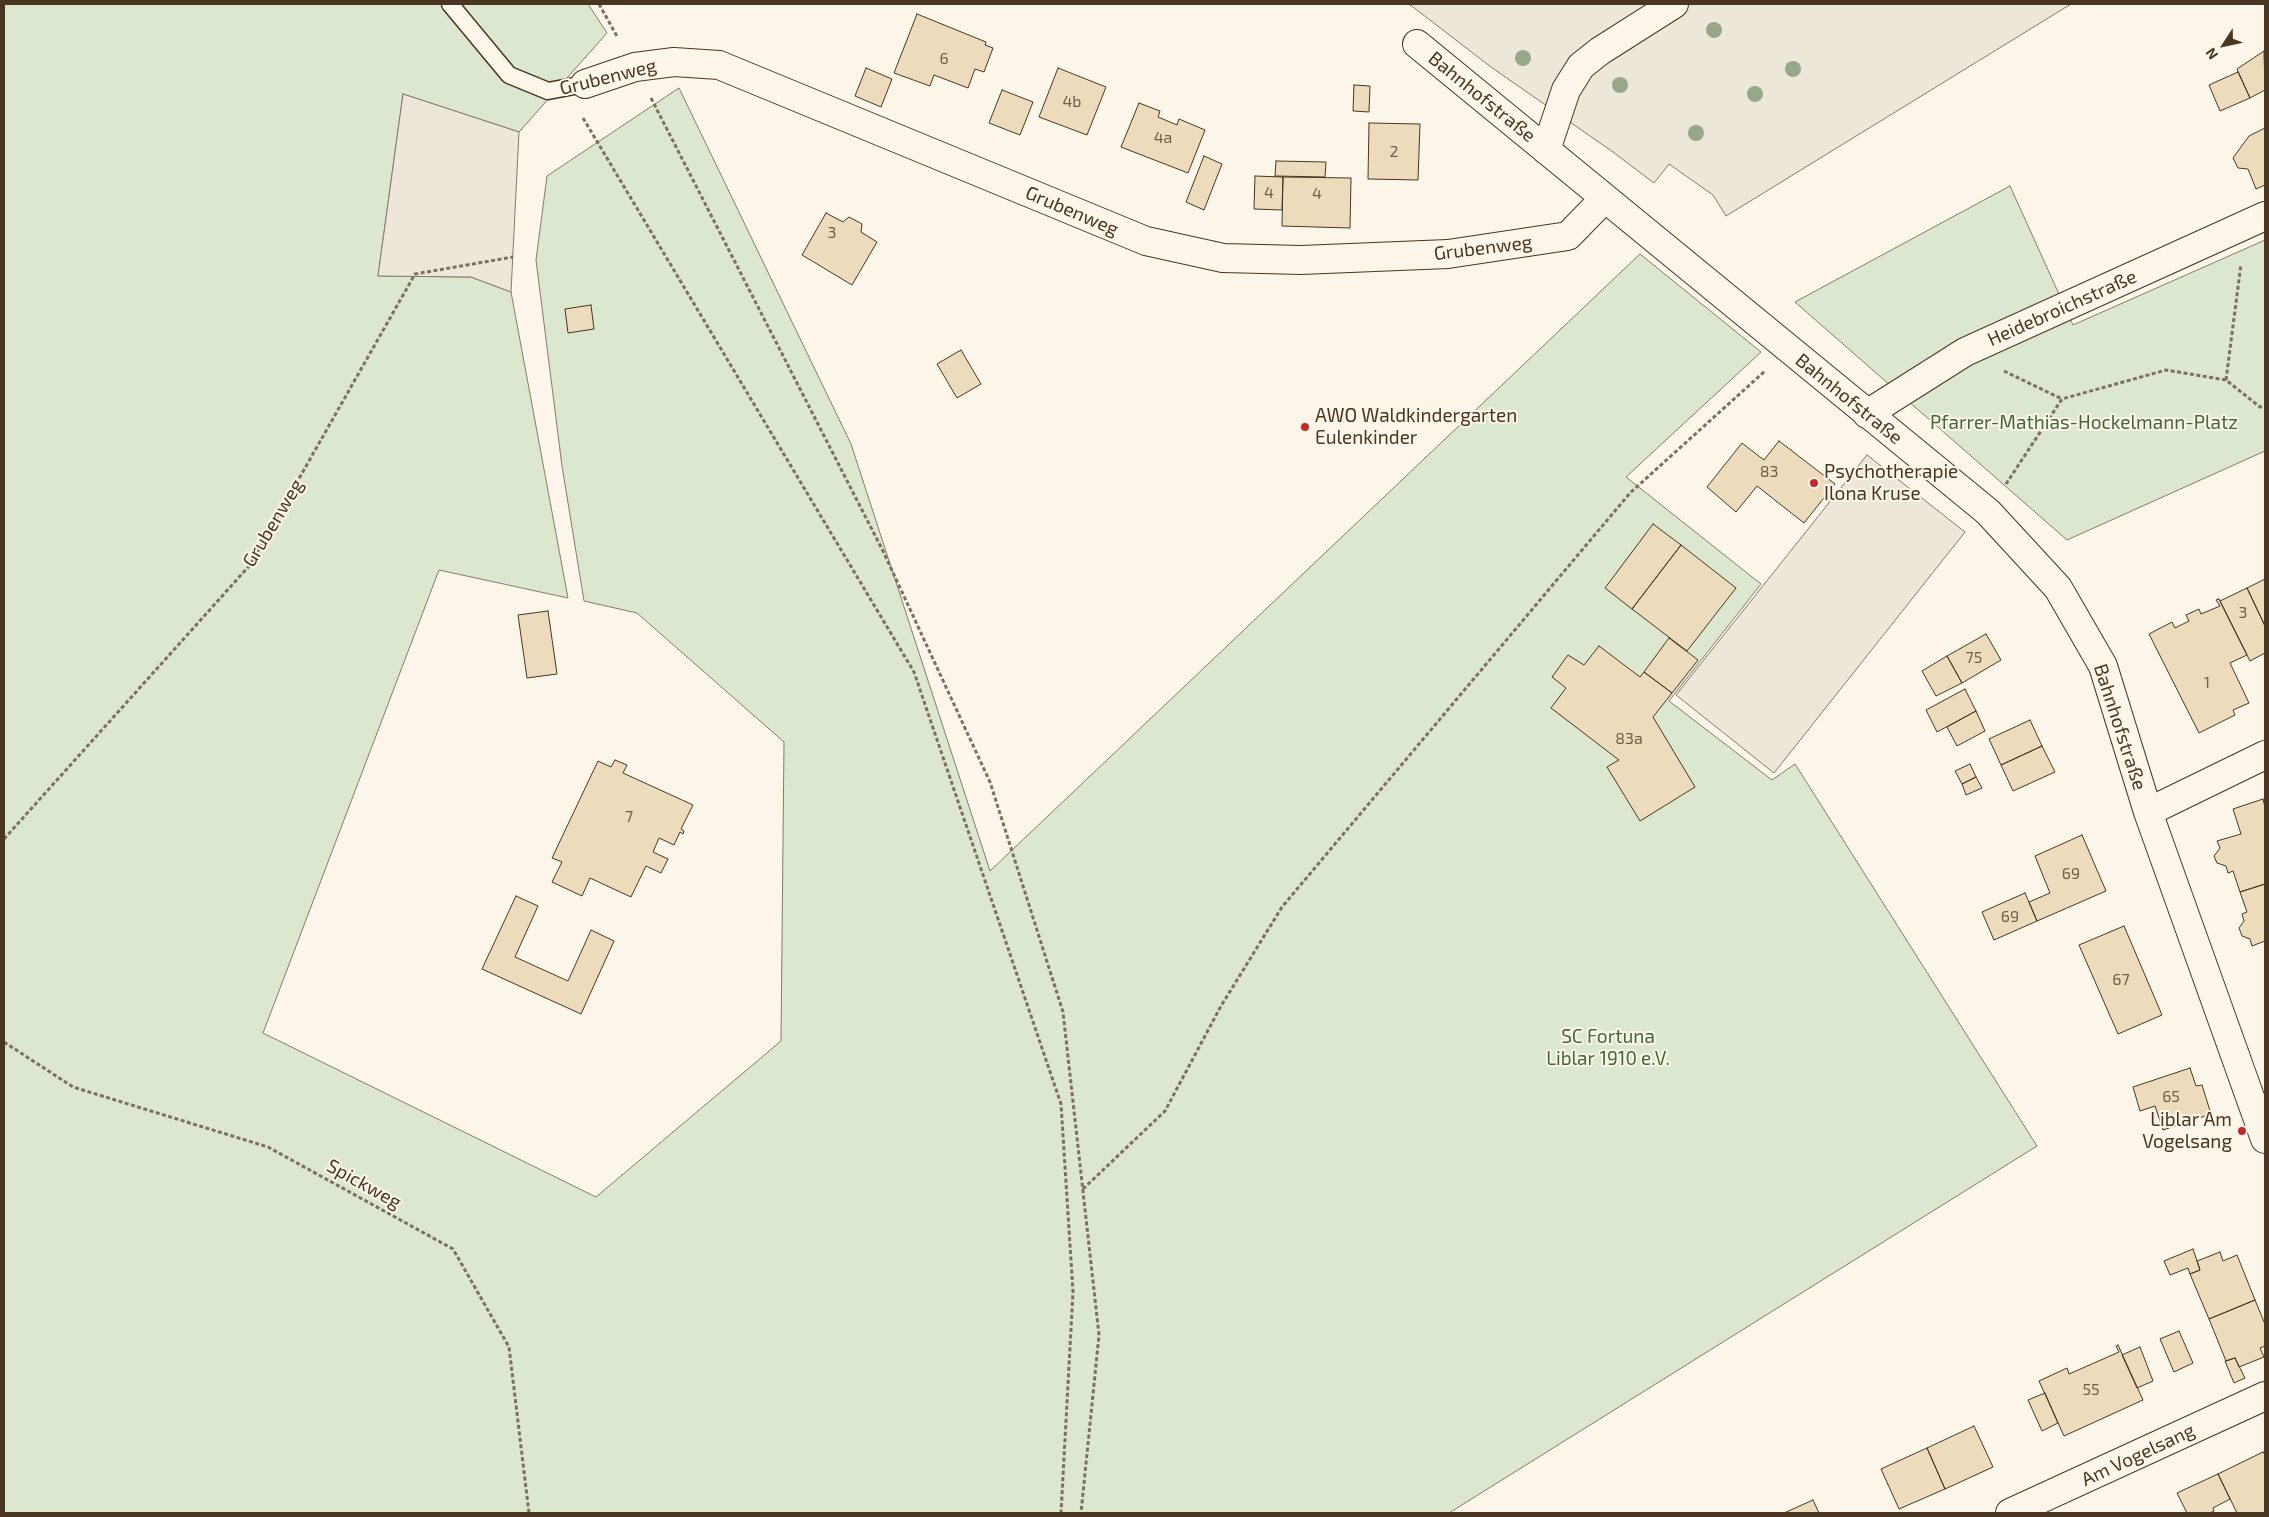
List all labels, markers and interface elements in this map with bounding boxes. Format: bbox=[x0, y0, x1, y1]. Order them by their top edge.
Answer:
north arrow bbox=[2199, 20, 2249, 70]
text: N bbox=[2201, 45, 2221, 63]
street label: Bahnhofstraße bbox=[1424, 47, 1540, 147]
house number: 6 bbox=[939, 49, 949, 69]
street label: Grubenweg bbox=[557, 54, 659, 100]
house number: 4b bbox=[1063, 92, 1081, 112]
house number: 4a bbox=[1154, 128, 1172, 148]
house number: 2 bbox=[1390, 142, 1398, 162]
street label: Grubenweg bbox=[1022, 181, 1122, 241]
house number: 4 bbox=[1264, 183, 1274, 203]
house number: 4 bbox=[1312, 184, 1322, 204]
house number: 3 bbox=[828, 223, 836, 243]
street label: Grubenweg bbox=[1433, 231, 1533, 265]
street label: Heidebroichstraße bbox=[1984, 265, 2140, 351]
street label: Bahnhofstraße bbox=[1791, 349, 1907, 449]
place label: AWO Waldkindergarten Eulenkinder bbox=[1315, 405, 1517, 449]
park label: Pfarrer-Mathias-Hockelmann-Platz bbox=[1930, 412, 2238, 434]
marker: AWO Waldkindergarten Eulenkinder bbox=[1299, 421, 1311, 433]
place label: Psychotherapie Ilona Kruse bbox=[1824, 461, 1958, 505]
house number: 83 bbox=[1760, 462, 1778, 482]
street label: Grubenweg bbox=[238, 475, 308, 571]
marker: Psychotherapie Ilona Kruse bbox=[1808, 477, 1820, 489]
house number: 3 bbox=[2239, 603, 2247, 623]
house number: 75 bbox=[1966, 648, 1982, 668]
street label: Bahnhofstraße bbox=[2089, 661, 2151, 793]
house number: 1 bbox=[2204, 673, 2210, 693]
house number: 83a bbox=[1615, 729, 1643, 749]
house number: 7 bbox=[625, 807, 633, 827]
house number: 69 bbox=[2062, 864, 2080, 884]
house number: 69 bbox=[2001, 907, 2019, 927]
house number: 67 bbox=[2112, 970, 2130, 990]
park label: SC Fortuna Liblar 1910 e.V. bbox=[1546, 1026, 1670, 1070]
house number: 65 bbox=[2162, 1087, 2180, 1107]
place label: Liblar Am Vogelsang bbox=[2142, 1109, 2232, 1153]
marker: Liblar Am Vogelsang bbox=[2236, 1125, 2248, 1137]
street label: Spickweg bbox=[323, 1154, 405, 1214]
house number: 55 bbox=[2082, 1380, 2100, 1400]
street label: Am Vogelsang bbox=[2078, 1419, 2198, 1491]

